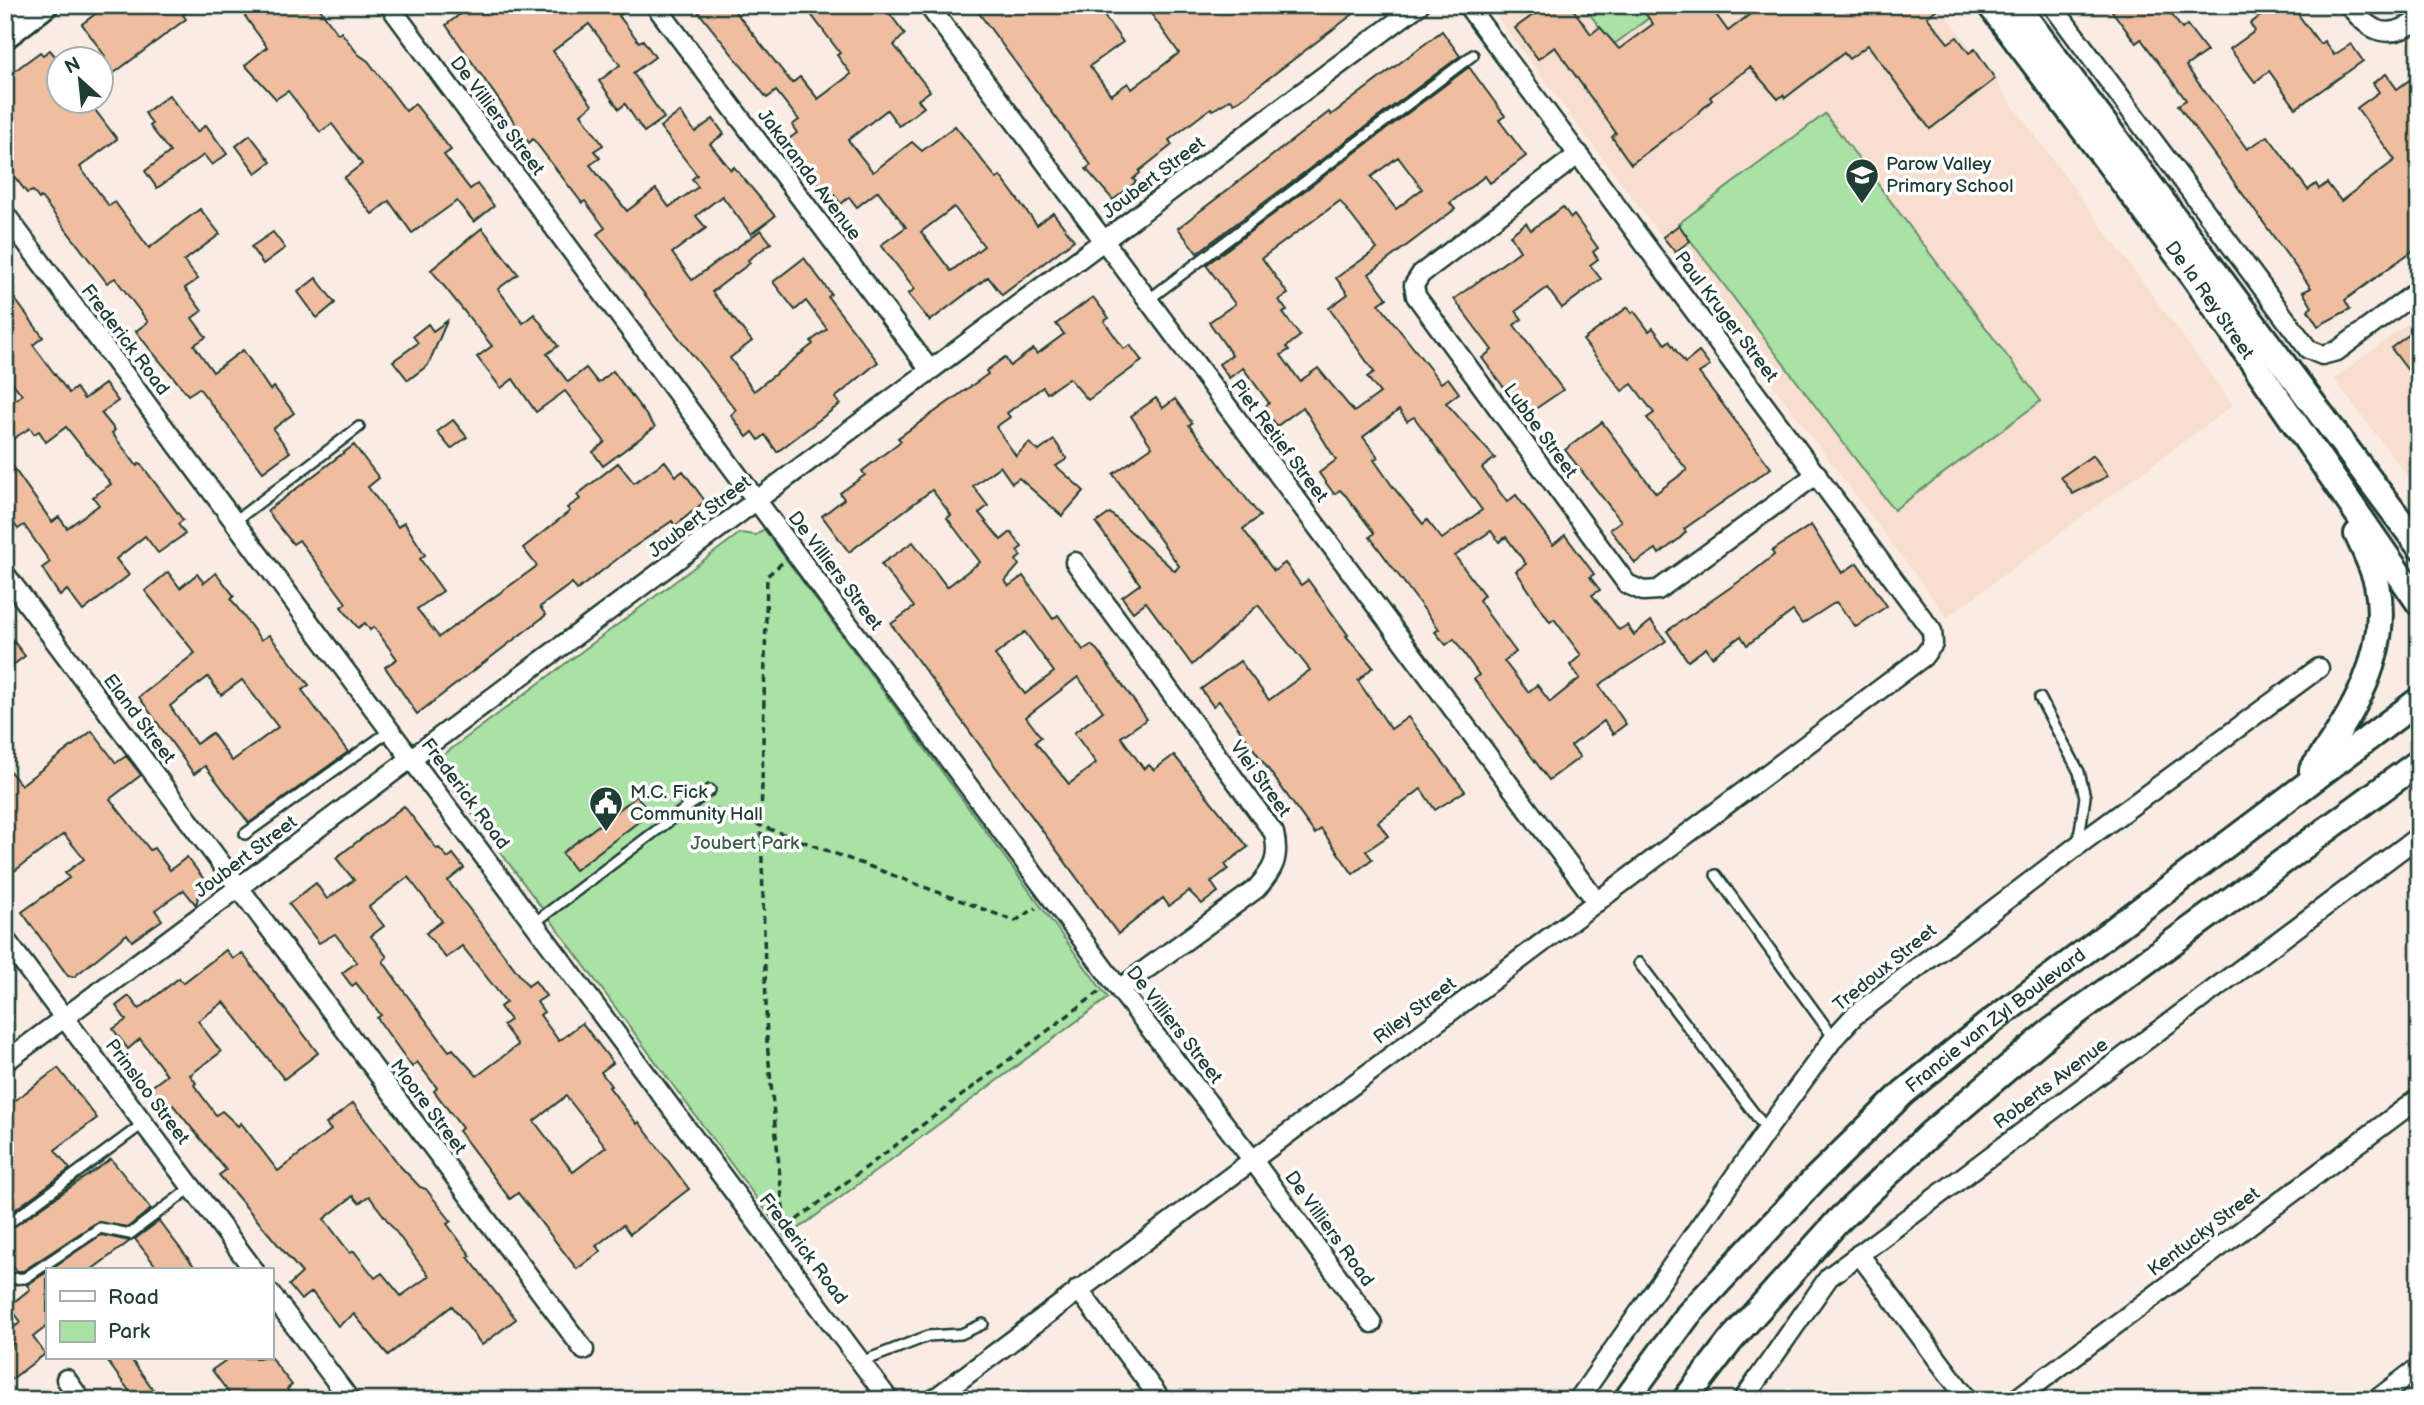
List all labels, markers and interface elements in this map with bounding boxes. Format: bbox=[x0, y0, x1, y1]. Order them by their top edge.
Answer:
north arrow bbox=[46, 46, 116, 116]
street label: De Villiers Street bbox=[445, 52, 549, 180]
text: N bbox=[61, 53, 85, 80]
street label: Jakaranda Avenue bbox=[752, 105, 866, 245]
street label: Joubert Street bbox=[1098, 132, 1210, 224]
place label: Parow Valley Primary School bbox=[1886, 153, 2014, 198]
school or university icon: Parow Valley Primary School bbox=[1843, 156, 1881, 205]
street label: De la Rey Street bbox=[2160, 237, 2259, 364]
street label: Paul Kruger Street bbox=[1669, 247, 1783, 387]
street label: Frederick Road bbox=[76, 280, 174, 400]
street label: Piet Retief Street bbox=[1225, 375, 1333, 507]
street label: Lubbe Street bbox=[1498, 379, 1582, 483]
street label: Joubert Street bbox=[644, 471, 756, 563]
street label: De Villiers Street bbox=[783, 507, 887, 635]
street label: Eland Street bbox=[98, 670, 180, 768]
street label: Frederick Road bbox=[416, 734, 514, 854]
street label: Vlei Street bbox=[1225, 736, 1295, 822]
place label: M.C. Fick Community Hall bbox=[630, 781, 763, 826]
public building icon: M.C. Fick Community Hall bbox=[587, 784, 625, 833]
street label: Joubert Street bbox=[190, 811, 302, 903]
park label: Joubert Park bbox=[691, 832, 800, 855]
street label: Tredoux Street bbox=[1829, 919, 1941, 1017]
street label: Francie van Zyl Boulevard bbox=[1901, 943, 2090, 1098]
street label: De Villiers Street bbox=[1121, 962, 1227, 1089]
street label: Riley Street bbox=[1369, 972, 1461, 1049]
street label: Roberts Avenue bbox=[1989, 1034, 2113, 1134]
street label: Prinsloo Street bbox=[100, 1035, 194, 1149]
street label: Moore Street bbox=[385, 1055, 471, 1159]
street label: De Villiers Road bbox=[1279, 1167, 1379, 1291]
street label: Kentucky Street bbox=[2143, 1182, 2265, 1282]
street label: Frederick Road bbox=[754, 1189, 852, 1309]
legend bbox=[46, 1268, 273, 1360]
text: Road bbox=[108, 1285, 159, 1310]
text: Park bbox=[108, 1319, 151, 1344]

